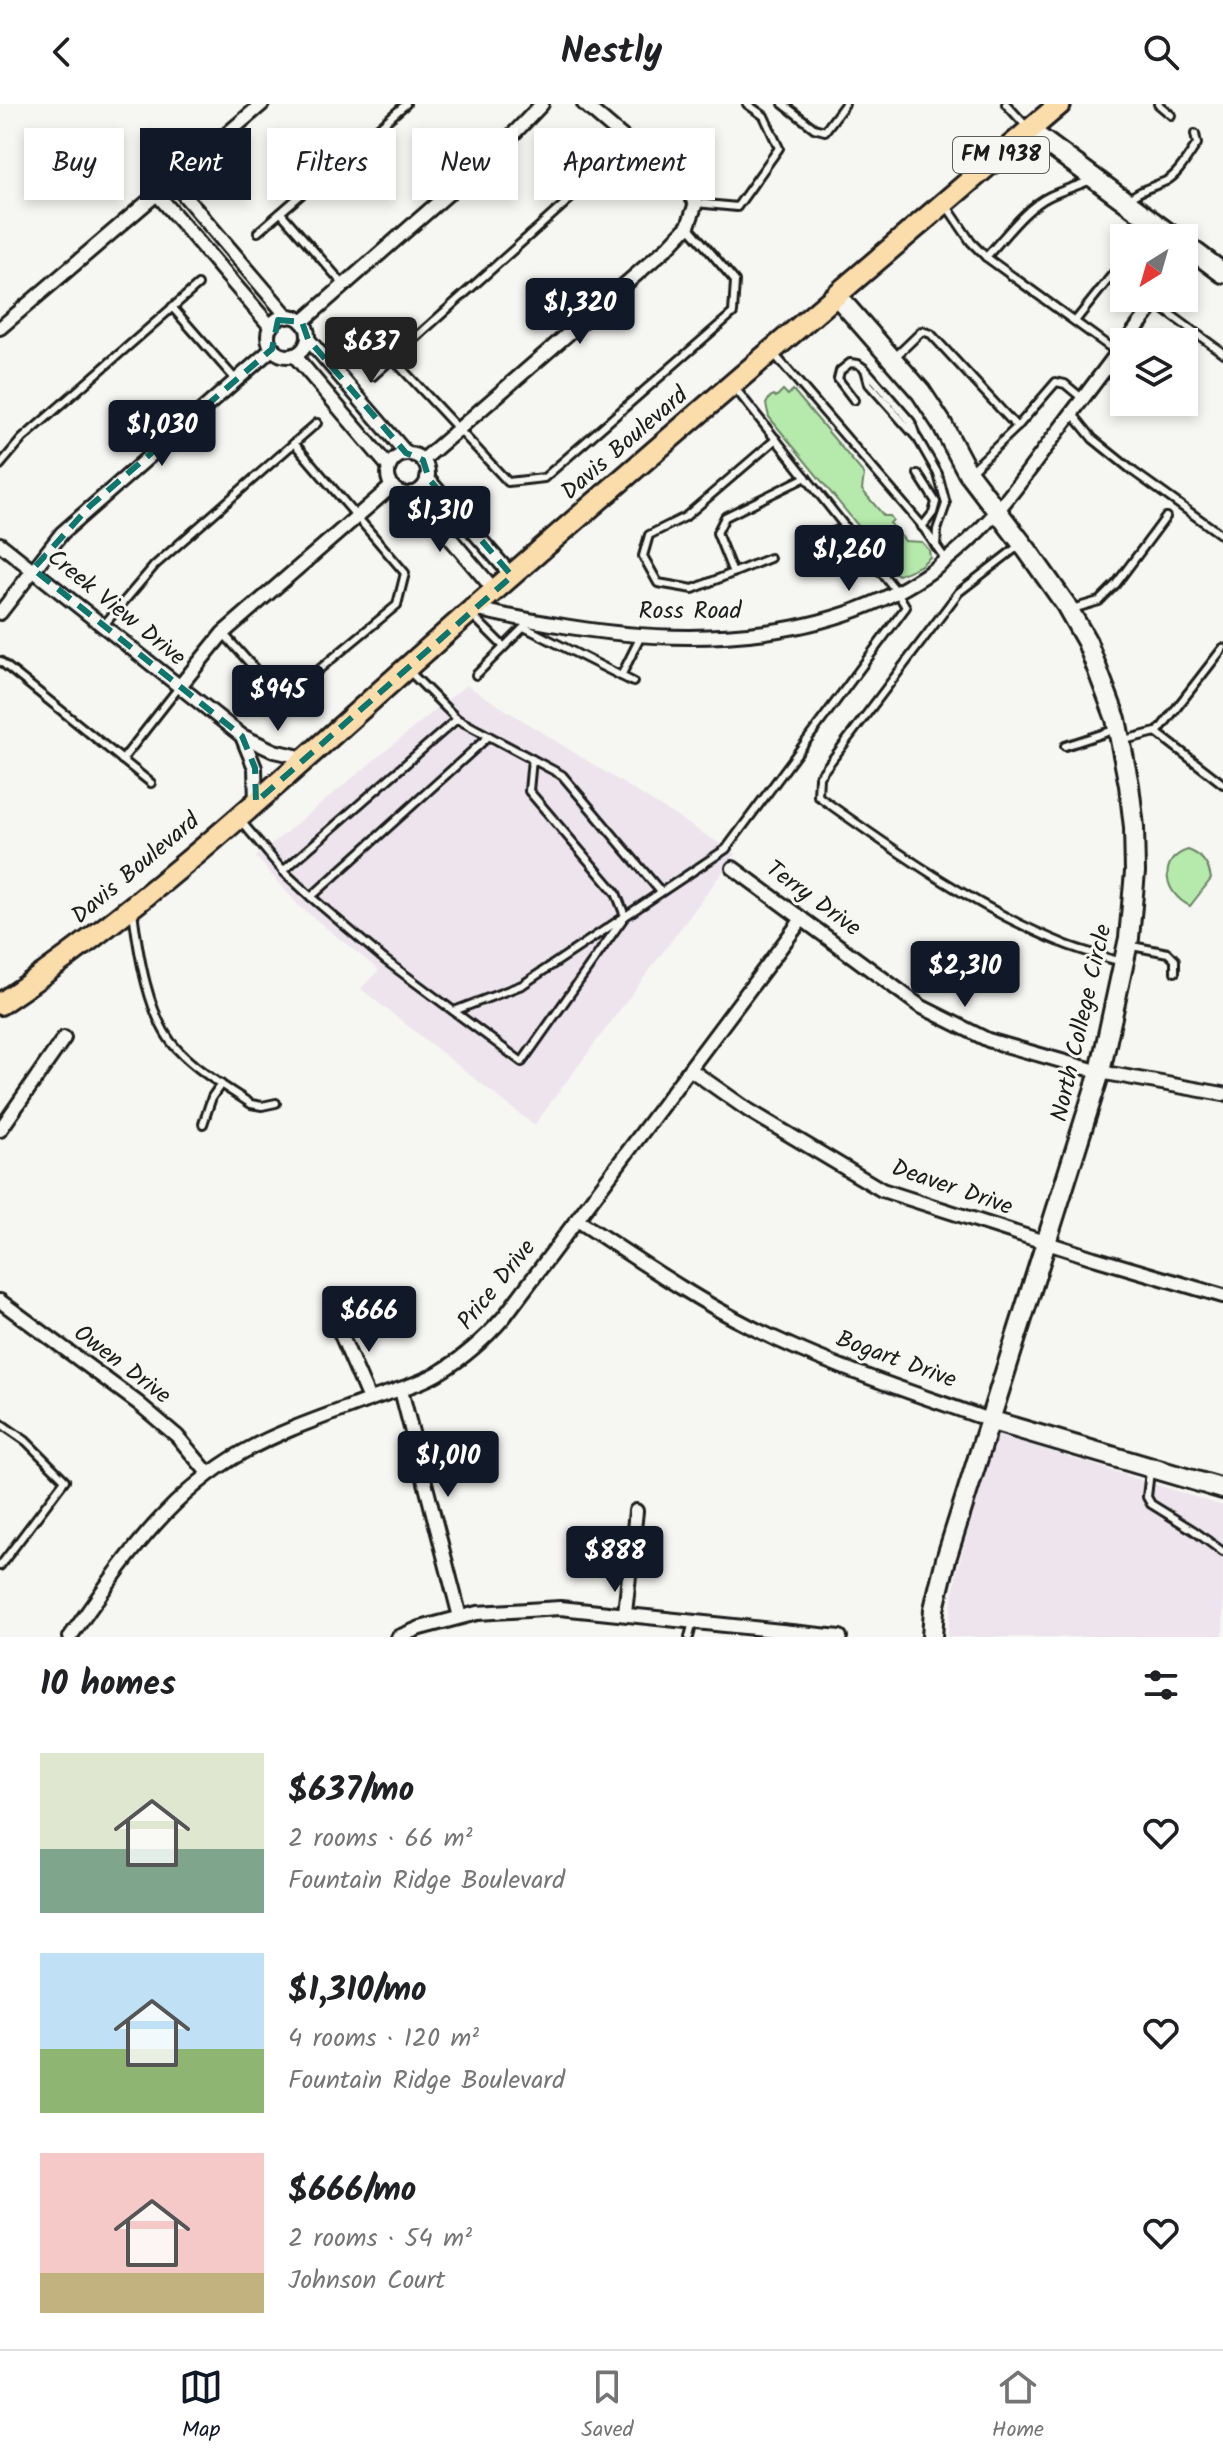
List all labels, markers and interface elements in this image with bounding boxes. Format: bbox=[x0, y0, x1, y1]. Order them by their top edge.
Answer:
text: Nestly bbox=[561, 24, 662, 81]
icon: back bbox=[40, 30, 84, 74]
icon: search bbox=[1139, 30, 1183, 74]
chip: Buy bbox=[24, 128, 124, 200]
chip: Rent bbox=[140, 128, 251, 200]
chip: Filters bbox=[267, 128, 396, 200]
chip: New bbox=[412, 128, 518, 200]
chip: Apartment bbox=[534, 128, 715, 200]
road number: FM 1938 bbox=[953, 137, 1049, 173]
north arrow bbox=[1110, 224, 1198, 312]
map controls bbox=[1110, 224, 1198, 416]
pin: $1,320 bbox=[515, 278, 645, 346]
text: $1,320 bbox=[544, 283, 616, 325]
pin: $637 bbox=[324, 317, 418, 385]
text: $637 bbox=[343, 322, 399, 364]
button: layers bbox=[1110, 328, 1198, 416]
street label: Davis Boulevard bbox=[553, 377, 698, 511]
pin: $1,030 bbox=[97, 400, 227, 468]
text: $1,030 bbox=[127, 405, 197, 447]
pin: $1,310 bbox=[375, 486, 505, 554]
text: $1,310 bbox=[407, 491, 473, 533]
pin: $1,260 bbox=[784, 525, 914, 593]
text: $1,260 bbox=[813, 530, 885, 572]
street label: Creek View Drive bbox=[38, 539, 194, 677]
street label: Ross Road bbox=[638, 592, 743, 631]
pin: $945 bbox=[231, 665, 325, 733]
text: $945 bbox=[250, 670, 306, 712]
street label: Davis Boulevard bbox=[63, 803, 210, 935]
street label: Terry Drive bbox=[757, 851, 869, 947]
street label: North College Circle bbox=[1040, 920, 1124, 1126]
pin: $2,310 bbox=[900, 941, 1030, 1009]
text: $2,310 bbox=[929, 946, 1001, 988]
street label: Deaver Drive bbox=[886, 1149, 1018, 1227]
street label: Price Drive bbox=[448, 1231, 546, 1339]
pin: $666 bbox=[322, 1286, 416, 1354]
text: $666 bbox=[340, 1291, 398, 1333]
street label: Owen Drive bbox=[65, 1315, 179, 1415]
street label: Bogart Drive bbox=[830, 1320, 962, 1400]
pin: $1,010 bbox=[383, 1431, 513, 1499]
text: $1,010 bbox=[416, 1436, 480, 1478]
pin: $888 bbox=[568, 1526, 662, 1594]
text: $888 bbox=[584, 1531, 646, 1573]
text: 10 homes bbox=[40, 1658, 176, 1712]
icon: filters bbox=[1139, 1663, 1183, 1707]
text: $637/mo bbox=[288, 1764, 414, 1818]
icon: home bbox=[104, 1785, 200, 1881]
icon: heart bbox=[1139, 1811, 1183, 1855]
text: 2 rooms · 66 m² bbox=[288, 1818, 473, 1860]
text: Fountain Ridge Boulevard bbox=[288, 1860, 565, 1902]
text: $1,310/mo bbox=[288, 1964, 427, 2018]
icon: home bbox=[104, 1985, 200, 2081]
icon: heart bbox=[1139, 2011, 1183, 2055]
text: 4 rooms · 120 m² bbox=[288, 2018, 479, 2060]
text: Fountain Ridge Boulevard bbox=[288, 2060, 565, 2102]
text: $666/mo bbox=[288, 2164, 416, 2218]
icon: home bbox=[104, 2185, 200, 2281]
icon: heart bbox=[1139, 2211, 1183, 2255]
text: 2 rooms · 54 m² bbox=[288, 2218, 472, 2260]
text: Johnson Court bbox=[288, 2260, 445, 2302]
tab: Map bbox=[179, 2365, 223, 2448]
tab: Saved bbox=[581, 2365, 634, 2448]
tab: Home bbox=[992, 2365, 1044, 2448]

